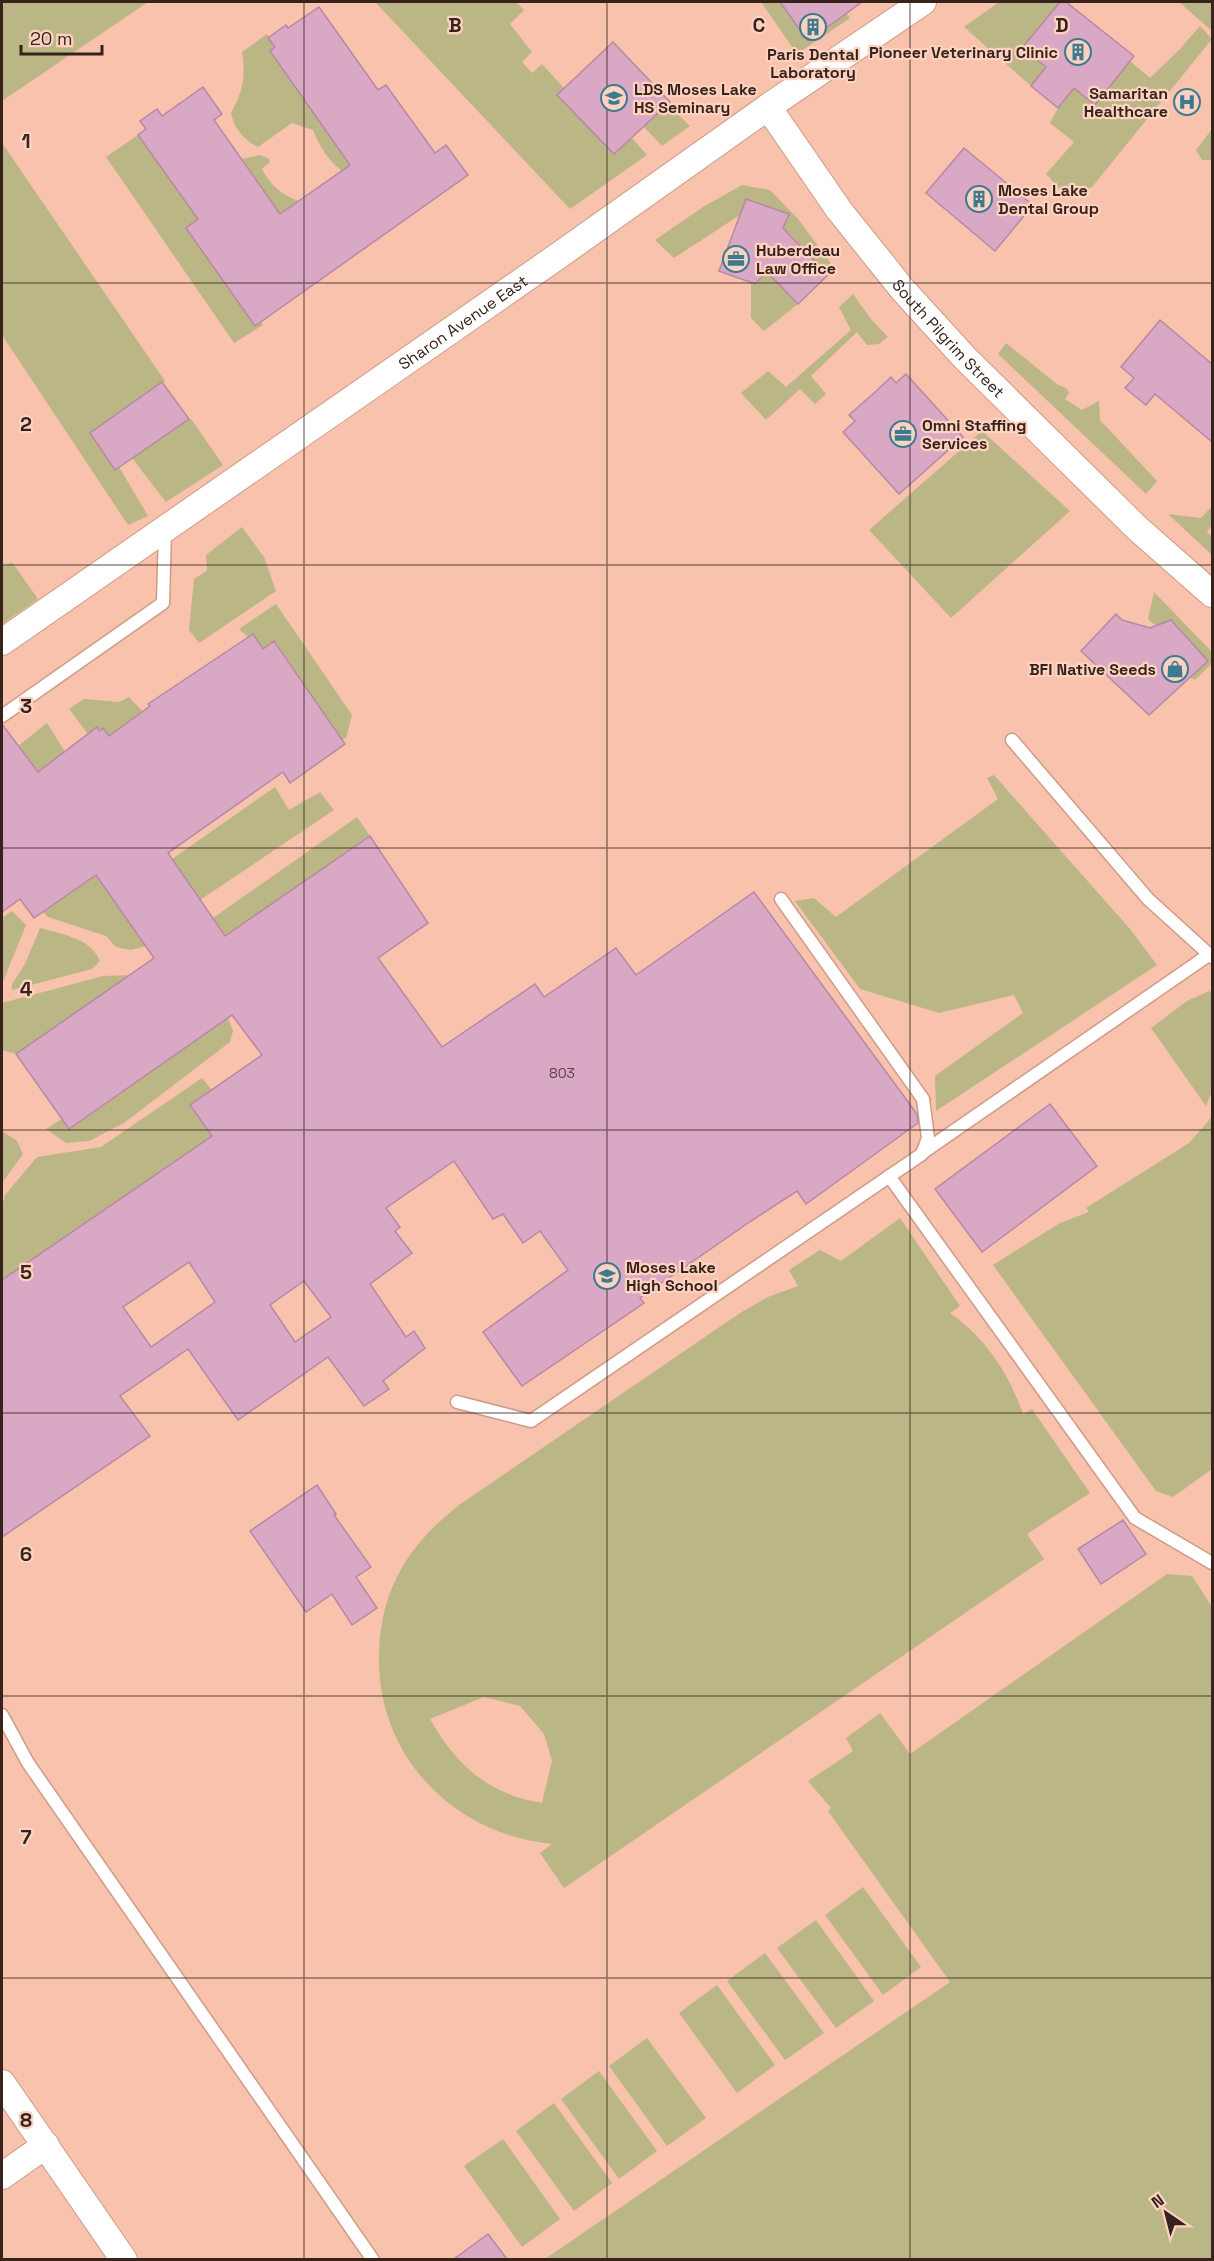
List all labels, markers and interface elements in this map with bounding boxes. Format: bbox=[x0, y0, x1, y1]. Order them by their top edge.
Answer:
text: B bbox=[448, 12, 462, 38]
text: C bbox=[753, 12, 766, 38]
building icon: Paris Dental Laboratory bbox=[798, 12, 828, 42]
text: D bbox=[1055, 12, 1069, 38]
scale bar bbox=[21, 18, 102, 56]
text: 20 m bbox=[30, 27, 73, 50]
building icon: Pioneer Veterinary Clinic bbox=[1063, 37, 1093, 67]
place label: Pioneer Veterinary Clinic bbox=[869, 42, 1058, 63]
place label: Paris Dental Laboratory bbox=[767, 44, 859, 83]
place label: LDS Moses Lake HS Seminary bbox=[634, 79, 757, 118]
school or university icon: LDS Moses Lake HS Seminary bbox=[599, 83, 629, 113]
place label: Samaritan Healthcare bbox=[1084, 83, 1168, 122]
hospital icon: Samaritan Healthcare bbox=[1172, 87, 1202, 117]
text: 1 bbox=[21, 128, 31, 154]
place label: Moses Lake Dental Group bbox=[998, 180, 1099, 219]
building icon: Moses Lake Dental Group bbox=[964, 184, 994, 214]
place label: Huberdeau Law Office bbox=[756, 240, 840, 279]
office icon: Huberdeau Law Office bbox=[721, 244, 751, 274]
street label: Sharon Avenue East bbox=[394, 270, 532, 375]
street label: South Pilgrim Street bbox=[887, 275, 1009, 402]
text: 2 bbox=[20, 411, 32, 437]
place label: Omni Staffing Services bbox=[922, 415, 1026, 454]
office icon: Omni Staffing Services bbox=[888, 419, 918, 449]
shop icon: BFI Native Seeds bbox=[1160, 654, 1190, 684]
place label: BFI Native Seeds bbox=[1029, 659, 1156, 680]
text: 3 bbox=[20, 693, 32, 719]
text: 4 bbox=[20, 976, 33, 1002]
house number: 803 bbox=[549, 1064, 575, 1082]
place label: Moses Lake High School bbox=[626, 1257, 718, 1296]
text: 5 bbox=[20, 1259, 32, 1285]
school or university icon: Moses Lake High School bbox=[592, 1261, 622, 1291]
text: 6 bbox=[20, 1541, 32, 1567]
text: 7 bbox=[20, 1824, 32, 1850]
text: 8 bbox=[20, 2107, 32, 2133]
north arrow bbox=[1136, 2183, 1196, 2243]
text: N bbox=[1147, 2189, 1168, 2213]

